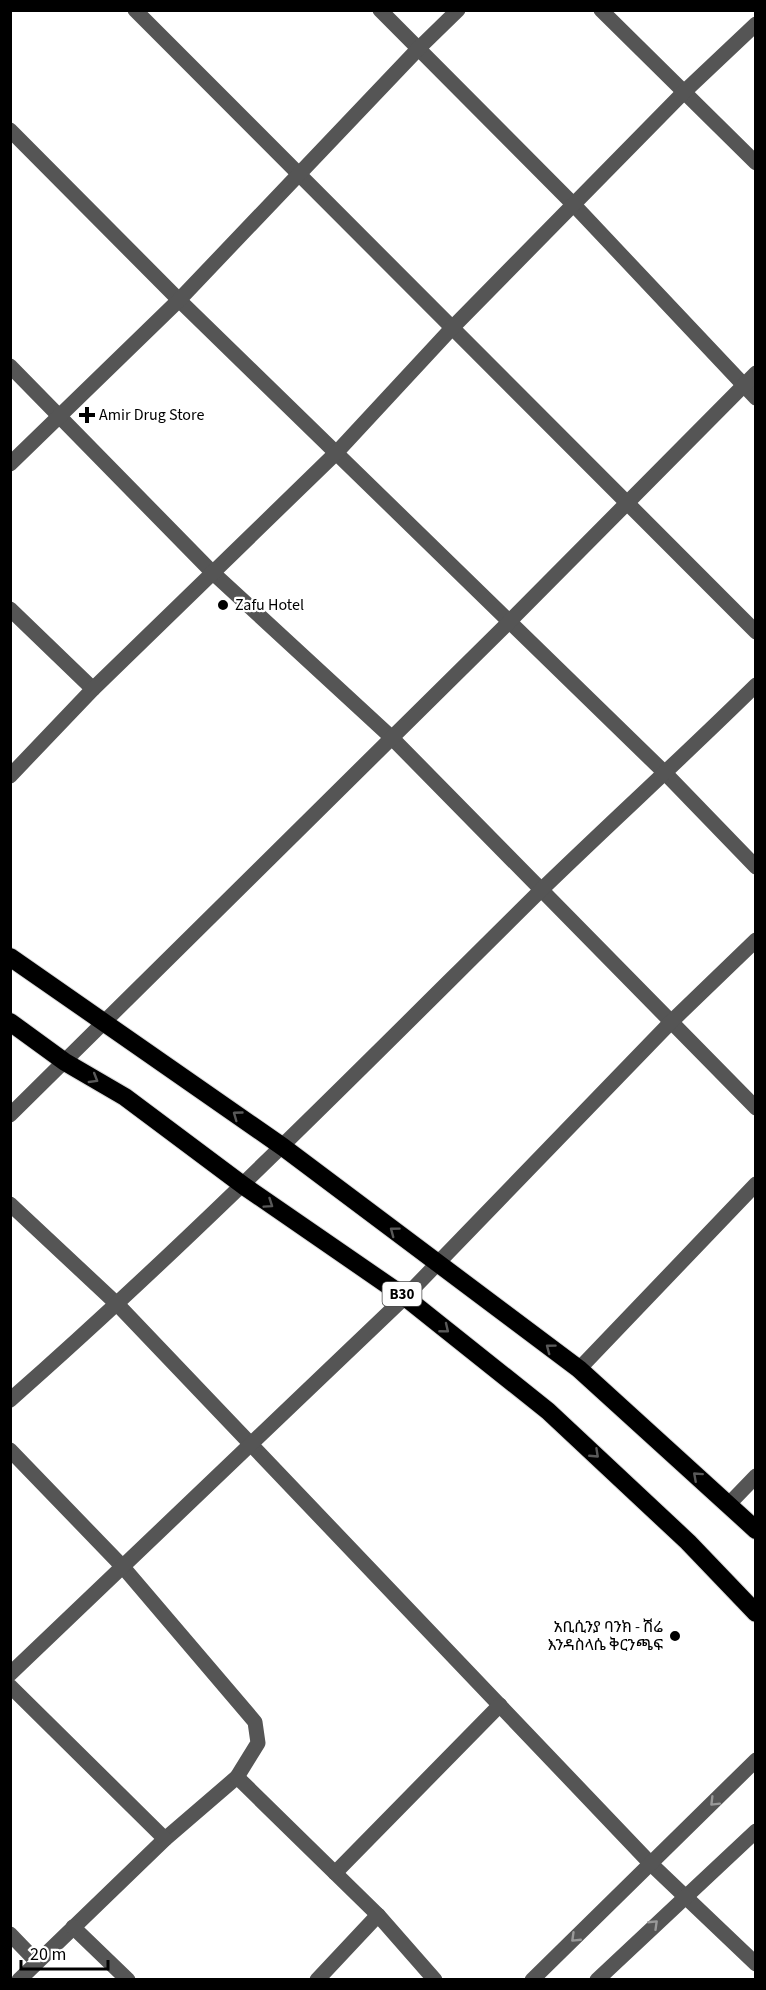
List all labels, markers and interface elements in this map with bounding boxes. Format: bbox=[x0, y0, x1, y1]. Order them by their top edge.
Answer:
place label: Amir Drug Store bbox=[99, 404, 204, 426]
marker: Amir Drug Store bbox=[80, 408, 94, 422]
place label: Zafu Hotel bbox=[235, 594, 304, 616]
marker: Zafu Hotel bbox=[216, 598, 230, 612]
one-way arrow bbox=[88, 1071, 98, 1083]
one-way arrow bbox=[233, 1111, 244, 1122]
one-way arrow bbox=[263, 1197, 274, 1208]
one-way arrow bbox=[390, 1227, 401, 1238]
road number: B30 bbox=[382, 1282, 422, 1306]
one-way arrow bbox=[439, 1321, 450, 1332]
one-way arrow bbox=[546, 1344, 557, 1355]
one-way arrow bbox=[588, 1447, 598, 1458]
one-way arrow bbox=[693, 1472, 704, 1483]
place label: አቢሲንያ ባንክ - ሽሬ እንዳስላሴ ቅርንጫፍ bbox=[547, 1616, 663, 1656]
marker: አቢሲንያ ባንክ - ሽሬ እንዳስላሴ ቅርንጫፍ bbox=[668, 1629, 682, 1643]
one-way arrow bbox=[711, 1794, 722, 1805]
one-way arrow bbox=[648, 1920, 658, 1931]
one-way arrow bbox=[571, 1931, 581, 1942]
scale bar bbox=[21, 1933, 108, 1971]
text: 20 m bbox=[30, 1942, 66, 1967]

